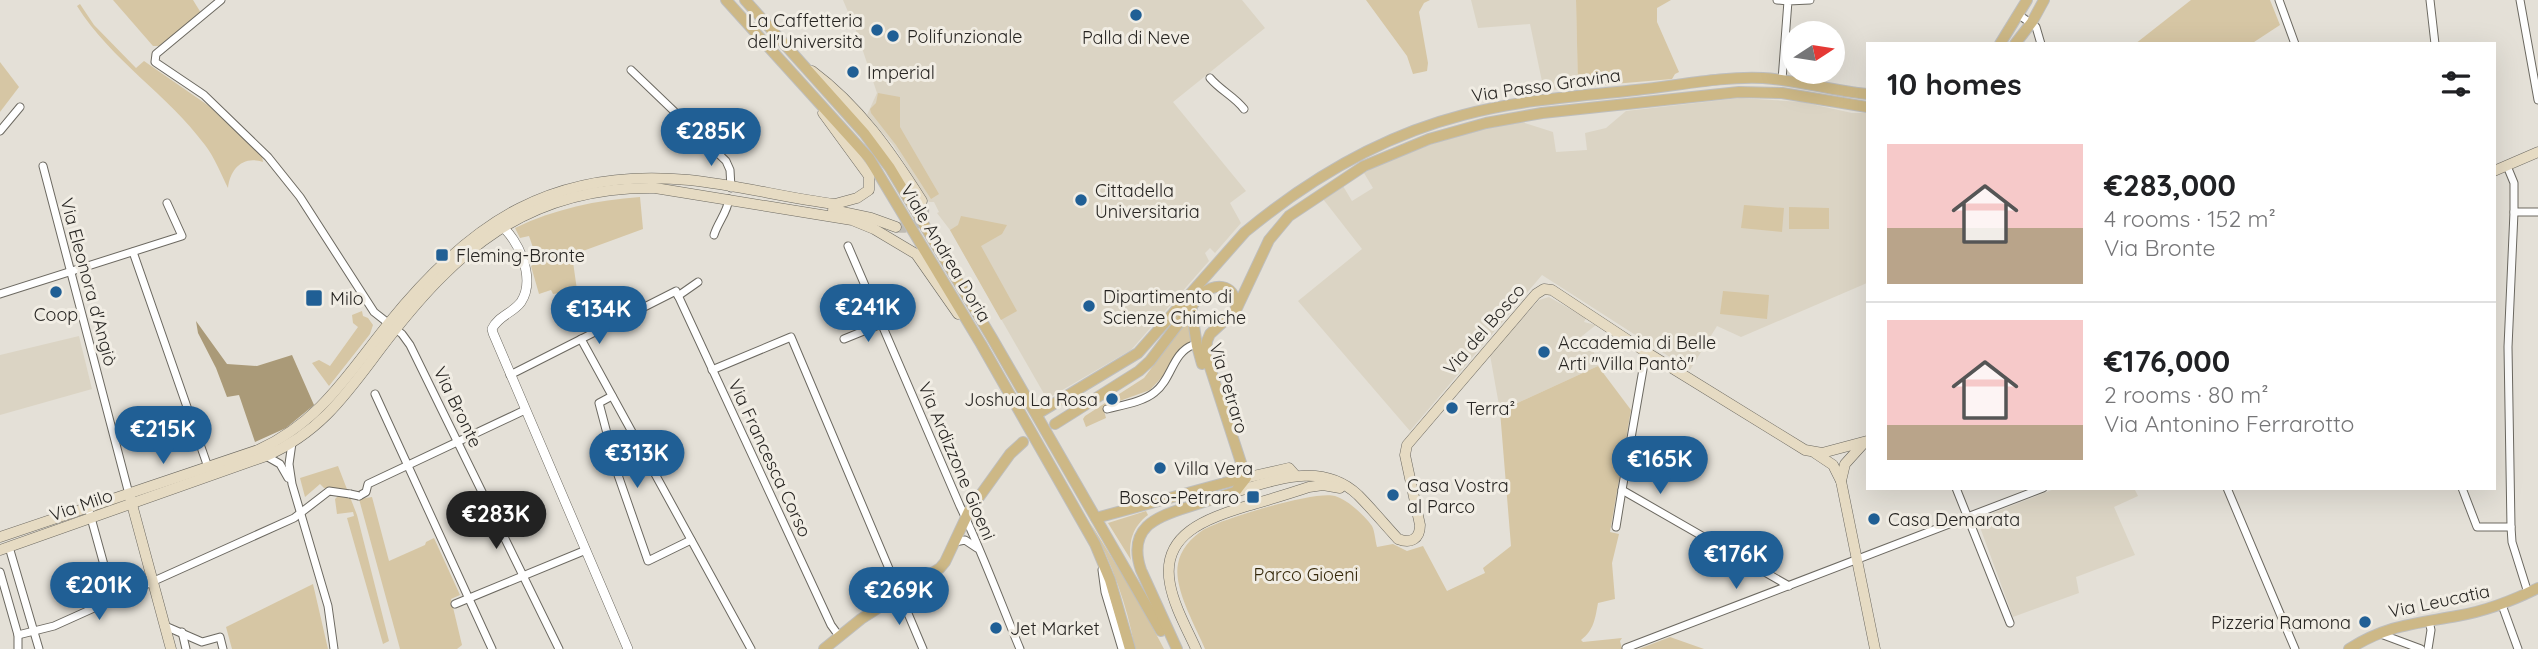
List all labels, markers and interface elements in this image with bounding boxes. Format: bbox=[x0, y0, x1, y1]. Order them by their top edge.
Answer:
marker: Palla di Neve bbox=[1128, 7, 1144, 23]
place label: La Caffetteria dell'Università bbox=[747, 9, 863, 53]
north arrow bbox=[1782, 21, 1844, 84]
map controls bbox=[1782, 21, 1845, 84]
marker: La Caffetteria dell'Università bbox=[869, 22, 885, 38]
place label: Polifunzionale bbox=[907, 25, 1022, 48]
place label: Palla di Neve bbox=[1082, 26, 1190, 49]
marker: Polifunzionale bbox=[885, 28, 901, 44]
place label: Imperial bbox=[867, 61, 935, 84]
street label: Via Passo Gravina bbox=[1470, 63, 1622, 107]
marker: Imperial bbox=[845, 64, 861, 80]
text: 10 homes bbox=[1887, 65, 2022, 103]
icon: filters bbox=[2437, 65, 2475, 103]
pin: €285K bbox=[662, 108, 760, 168]
text: €285K bbox=[677, 116, 745, 145]
text: €283,000 bbox=[2104, 166, 2236, 204]
icon: home bbox=[1943, 172, 2027, 256]
place label: Cittadella Universitaria bbox=[1095, 179, 1200, 223]
street label: Viale Andrea Doria bbox=[896, 180, 996, 326]
marker: Cittadella Universitaria bbox=[1073, 192, 1089, 208]
street label: Via Eleonora d'Angiò bbox=[55, 195, 123, 369]
text: 4 rooms · 152 m² bbox=[2104, 204, 2276, 233]
text: Via Bronte bbox=[2104, 233, 2216, 262]
place label: Fleming-Bronte bbox=[456, 244, 585, 267]
marker: Fleming-Bronte bbox=[434, 247, 450, 263]
street label: Via del Bosco bbox=[1438, 279, 1530, 379]
marker: Coop bbox=[48, 284, 64, 300]
pin: €241K bbox=[819, 284, 917, 344]
place label: Dipartimento di Scienze Chimiche bbox=[1103, 285, 1246, 329]
pin: €134K bbox=[550, 286, 648, 346]
place label: Milo bbox=[330, 287, 364, 310]
marker: Milo bbox=[304, 288, 324, 308]
text: €241K bbox=[836, 292, 900, 321]
text: €134K bbox=[567, 294, 631, 323]
marker: Dipartimento di Scienze Chimiche bbox=[1081, 298, 1097, 314]
place label: Coop bbox=[34, 303, 78, 326]
place label: Accademia di Belle Arti "Villa Pantò" bbox=[1558, 331, 1716, 375]
street label: Via Petraro bbox=[1204, 340, 1254, 436]
text: €176,000 bbox=[2104, 342, 2230, 380]
marker: Accademia di Belle Arti "Villa Pantò" bbox=[1536, 344, 1552, 360]
icon: home bbox=[1943, 348, 2027, 432]
street label: Via Bronte bbox=[429, 363, 487, 451]
street label: Via Francesca Corso bbox=[723, 375, 817, 541]
street label: Via Ardizzone Gioeni bbox=[913, 378, 1001, 544]
text: 2 rooms · 80 m² bbox=[2104, 380, 2269, 409]
place label: Joshua La Rosa bbox=[964, 388, 1098, 411]
marker: Joshua La Rosa bbox=[1104, 391, 1120, 407]
place label: Terra² bbox=[1466, 397, 1515, 420]
marker: Terra² bbox=[1444, 400, 1460, 416]
pin: €215K bbox=[114, 406, 212, 466]
text: Via Antonino Ferrarotto bbox=[2104, 409, 2355, 438]
text: €215K bbox=[131, 414, 195, 443]
pin: €313K bbox=[588, 430, 686, 490]
pin: €165K bbox=[1611, 436, 1709, 496]
text: €313K bbox=[605, 438, 669, 467]
text: €165K bbox=[1628, 444, 1692, 473]
place label: Villa Vera bbox=[1174, 457, 1253, 480]
marker: Villa Vera bbox=[1152, 460, 1168, 476]
place label: Casa Vostra al Parco bbox=[1407, 474, 1509, 518]
street label: Via Milo bbox=[46, 484, 116, 526]
place label: Bosco-Petraro bbox=[1119, 486, 1239, 509]
marker: Casa Vostra al Parco bbox=[1385, 487, 1401, 503]
marker: Bosco-Petraro bbox=[1245, 489, 1261, 505]
pin: €283K bbox=[447, 491, 545, 551]
text: €283K bbox=[462, 499, 530, 528]
place label: Casa Demarata bbox=[1888, 508, 2020, 531]
marker: Casa Demarata bbox=[1866, 511, 1882, 527]
pin: €176K bbox=[1687, 532, 1785, 591]
text: €176K bbox=[1704, 539, 1768, 568]
pin: €201K bbox=[50, 562, 148, 622]
park label: Parco Gioeni bbox=[1254, 563, 1358, 586]
pin: €269K bbox=[850, 568, 948, 627]
text: €201K bbox=[66, 570, 132, 599]
text: €269K bbox=[865, 575, 933, 604]
street label: Via Leucatia bbox=[2386, 579, 2492, 623]
place label: Pizzeria Ramona bbox=[2211, 611, 2351, 634]
marker: Pizzeria Ramona bbox=[2357, 614, 2373, 630]
place label: Jet Market bbox=[1010, 617, 1100, 640]
marker: Jet Market bbox=[988, 620, 1004, 636]

